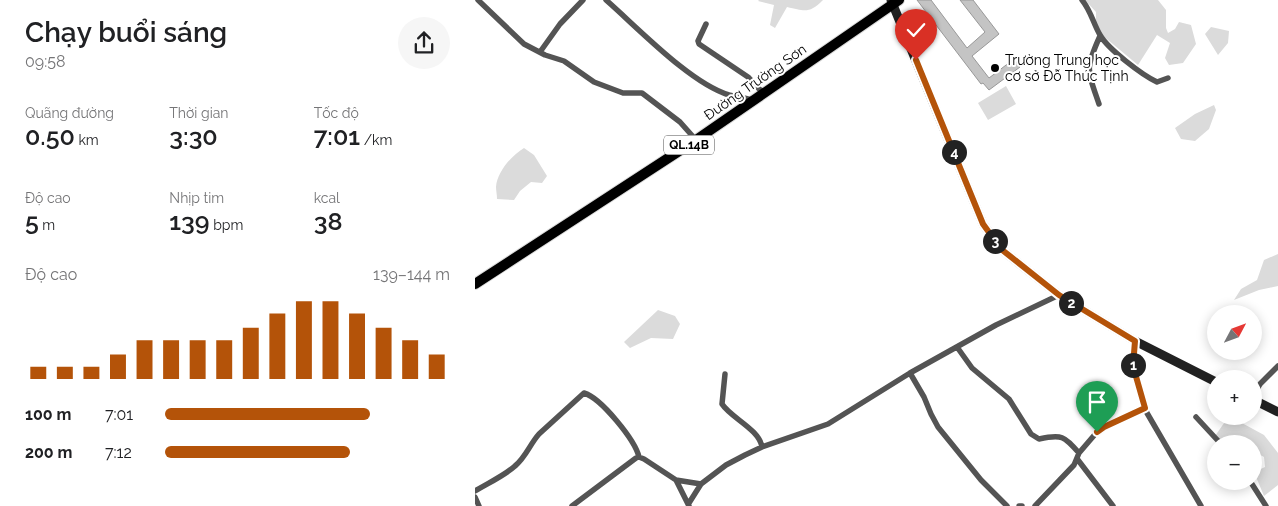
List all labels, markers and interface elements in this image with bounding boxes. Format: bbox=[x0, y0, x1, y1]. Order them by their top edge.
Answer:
pin bbox=[895, 9, 937, 60]
text: Chạy buổi sáng bbox=[25, 16, 227, 49]
icon: check bbox=[902, 16, 930, 44]
button: share bbox=[398, 17, 450, 69]
street label: Đường Trường Sơn bbox=[701, 41, 809, 123]
text: 09:58 bbox=[25, 52, 65, 71]
place label: Trường Trung học cơ sở Đỗ Thúc Tịnh bbox=[1005, 52, 1129, 84]
marker: Trường Trung học cơ sở Đỗ Thúc Tịnh bbox=[989, 62, 1001, 74]
text: Quãng đường bbox=[25, 105, 114, 121]
text: Thời gian bbox=[169, 105, 228, 121]
text: Tốc độ bbox=[314, 105, 359, 121]
text: 0.50 bbox=[25, 121, 75, 151]
text: 3:30 bbox=[169, 121, 218, 151]
text: 7:01 bbox=[314, 121, 360, 151]
text: km bbox=[75, 132, 99, 148]
text: /km bbox=[360, 132, 392, 148]
road number: QL.14B bbox=[664, 136, 714, 154]
pin: 4 bbox=[941, 140, 967, 164]
text: 4 bbox=[951, 144, 959, 160]
text: Độ cao bbox=[25, 190, 71, 206]
text: Nhịp tim bbox=[169, 190, 224, 206]
text: kcal bbox=[314, 190, 340, 206]
text: 5 bbox=[25, 206, 39, 236]
text: 139 bbox=[169, 206, 210, 236]
text: 38 bbox=[314, 206, 342, 236]
text: m bbox=[39, 217, 55, 233]
text: bpm bbox=[210, 217, 243, 233]
pin: 3 bbox=[983, 228, 1007, 254]
text: 3 bbox=[992, 233, 999, 249]
text: Độ cao bbox=[25, 265, 77, 284]
text: 139–144 m bbox=[373, 265, 450, 284]
pin: 2 bbox=[1059, 290, 1083, 316]
text: 2 bbox=[1068, 295, 1075, 311]
north arrow bbox=[1207, 305, 1263, 360]
map controls bbox=[1207, 305, 1262, 490]
pin: 1 bbox=[1121, 352, 1145, 378]
text: 1 bbox=[1130, 357, 1137, 373]
button: + bbox=[1207, 370, 1262, 425]
pin bbox=[1076, 381, 1118, 432]
icon: arrive bbox=[1083, 388, 1111, 416]
text: 100 m bbox=[25, 405, 71, 424]
text: 7:01 bbox=[105, 405, 133, 424]
button: − bbox=[1207, 435, 1262, 490]
text: 200 m bbox=[25, 443, 72, 462]
text: 7:12 bbox=[105, 443, 132, 462]

